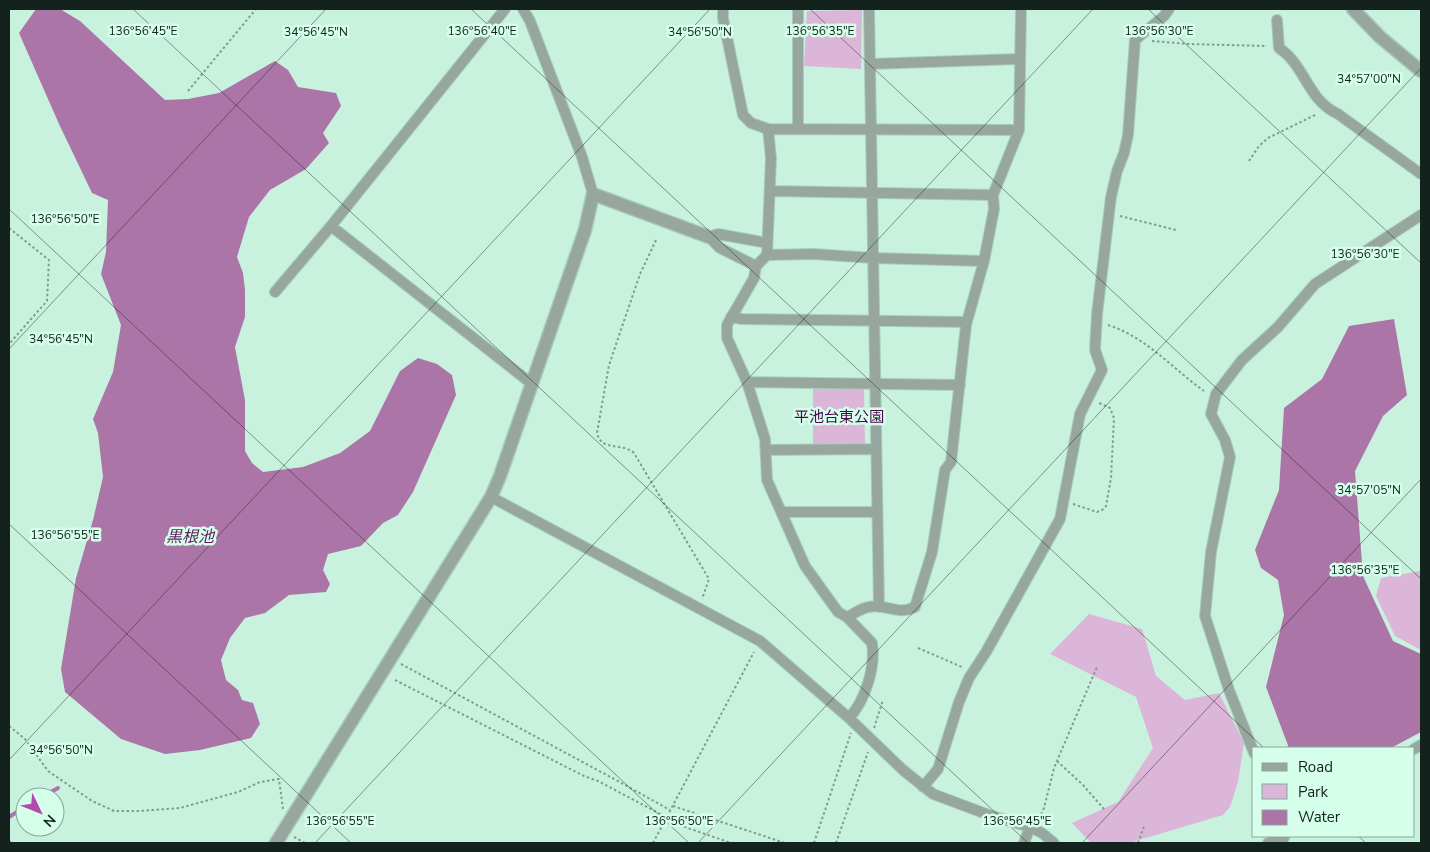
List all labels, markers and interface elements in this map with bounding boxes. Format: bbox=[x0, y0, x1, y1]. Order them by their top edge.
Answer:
text: 136°56'45"E bbox=[108, 23, 178, 39]
text: 136°56'40"E bbox=[447, 23, 517, 39]
text: 136°56'35"E bbox=[785, 23, 855, 39]
text: 136°56'30"E bbox=[1124, 23, 1194, 39]
text: 34°56'45"N bbox=[284, 24, 348, 40]
text: 34°56'50"N bbox=[668, 24, 732, 40]
text: 34°57'00"N bbox=[1337, 71, 1401, 87]
text: 136°56'50"E bbox=[30, 211, 100, 227]
text: 136°56'30"E bbox=[1330, 246, 1400, 262]
text: 34°56'45"N bbox=[29, 331, 93, 347]
park label: 平池台東公園 bbox=[794, 407, 884, 427]
text: 34°57'05"N bbox=[1337, 482, 1401, 498]
water label: 黒根池 bbox=[166, 526, 216, 548]
text: 136°56'55"E bbox=[30, 527, 100, 543]
text: 136°56'35"E bbox=[1330, 562, 1400, 578]
text: 34°56'50"N bbox=[29, 742, 93, 758]
legend bbox=[1252, 747, 1415, 837]
text: Road bbox=[1298, 757, 1333, 777]
text: Park bbox=[1298, 782, 1328, 802]
north arrow bbox=[15, 787, 65, 837]
text: Water bbox=[1298, 807, 1341, 827]
text: N bbox=[39, 810, 60, 831]
text: 136°56'55"E bbox=[305, 813, 375, 829]
text: 136°56'50"E bbox=[644, 813, 714, 829]
text: 136°56'45"E bbox=[982, 813, 1052, 829]

